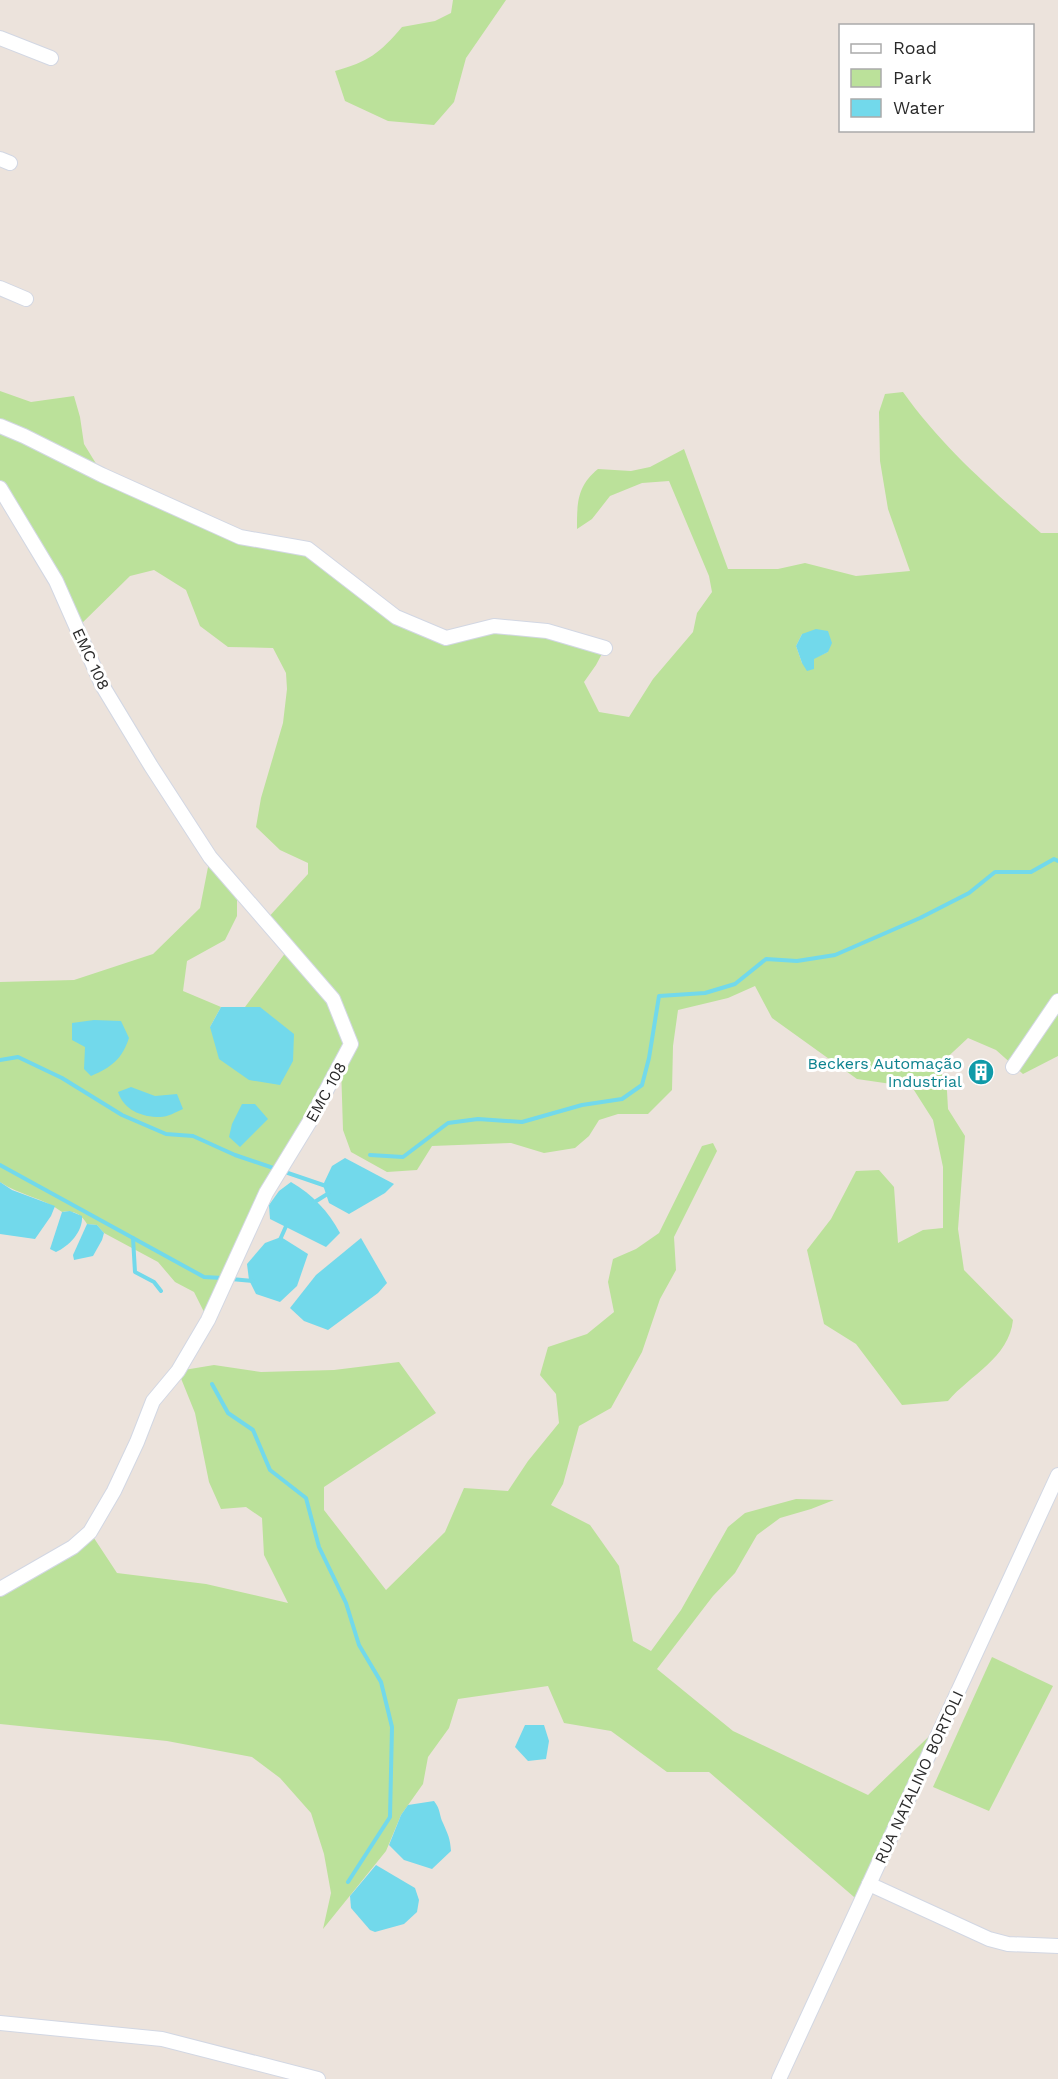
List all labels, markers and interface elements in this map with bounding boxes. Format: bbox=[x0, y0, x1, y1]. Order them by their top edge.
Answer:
legend bbox=[839, 24, 1034, 132]
text: Road bbox=[893, 37, 937, 58]
text: Park bbox=[893, 67, 932, 88]
text: Water bbox=[893, 97, 945, 118]
street label: EMC 108 bbox=[68, 625, 114, 693]
place label: Beckers Automação Industrial bbox=[807, 1054, 962, 1091]
building icon: Beckers Automação Industrial bbox=[966, 1057, 996, 1087]
street label: EMC 108 bbox=[302, 1059, 350, 1125]
street label: RUA NATALINO BORTOLI bbox=[871, 1688, 967, 1866]

